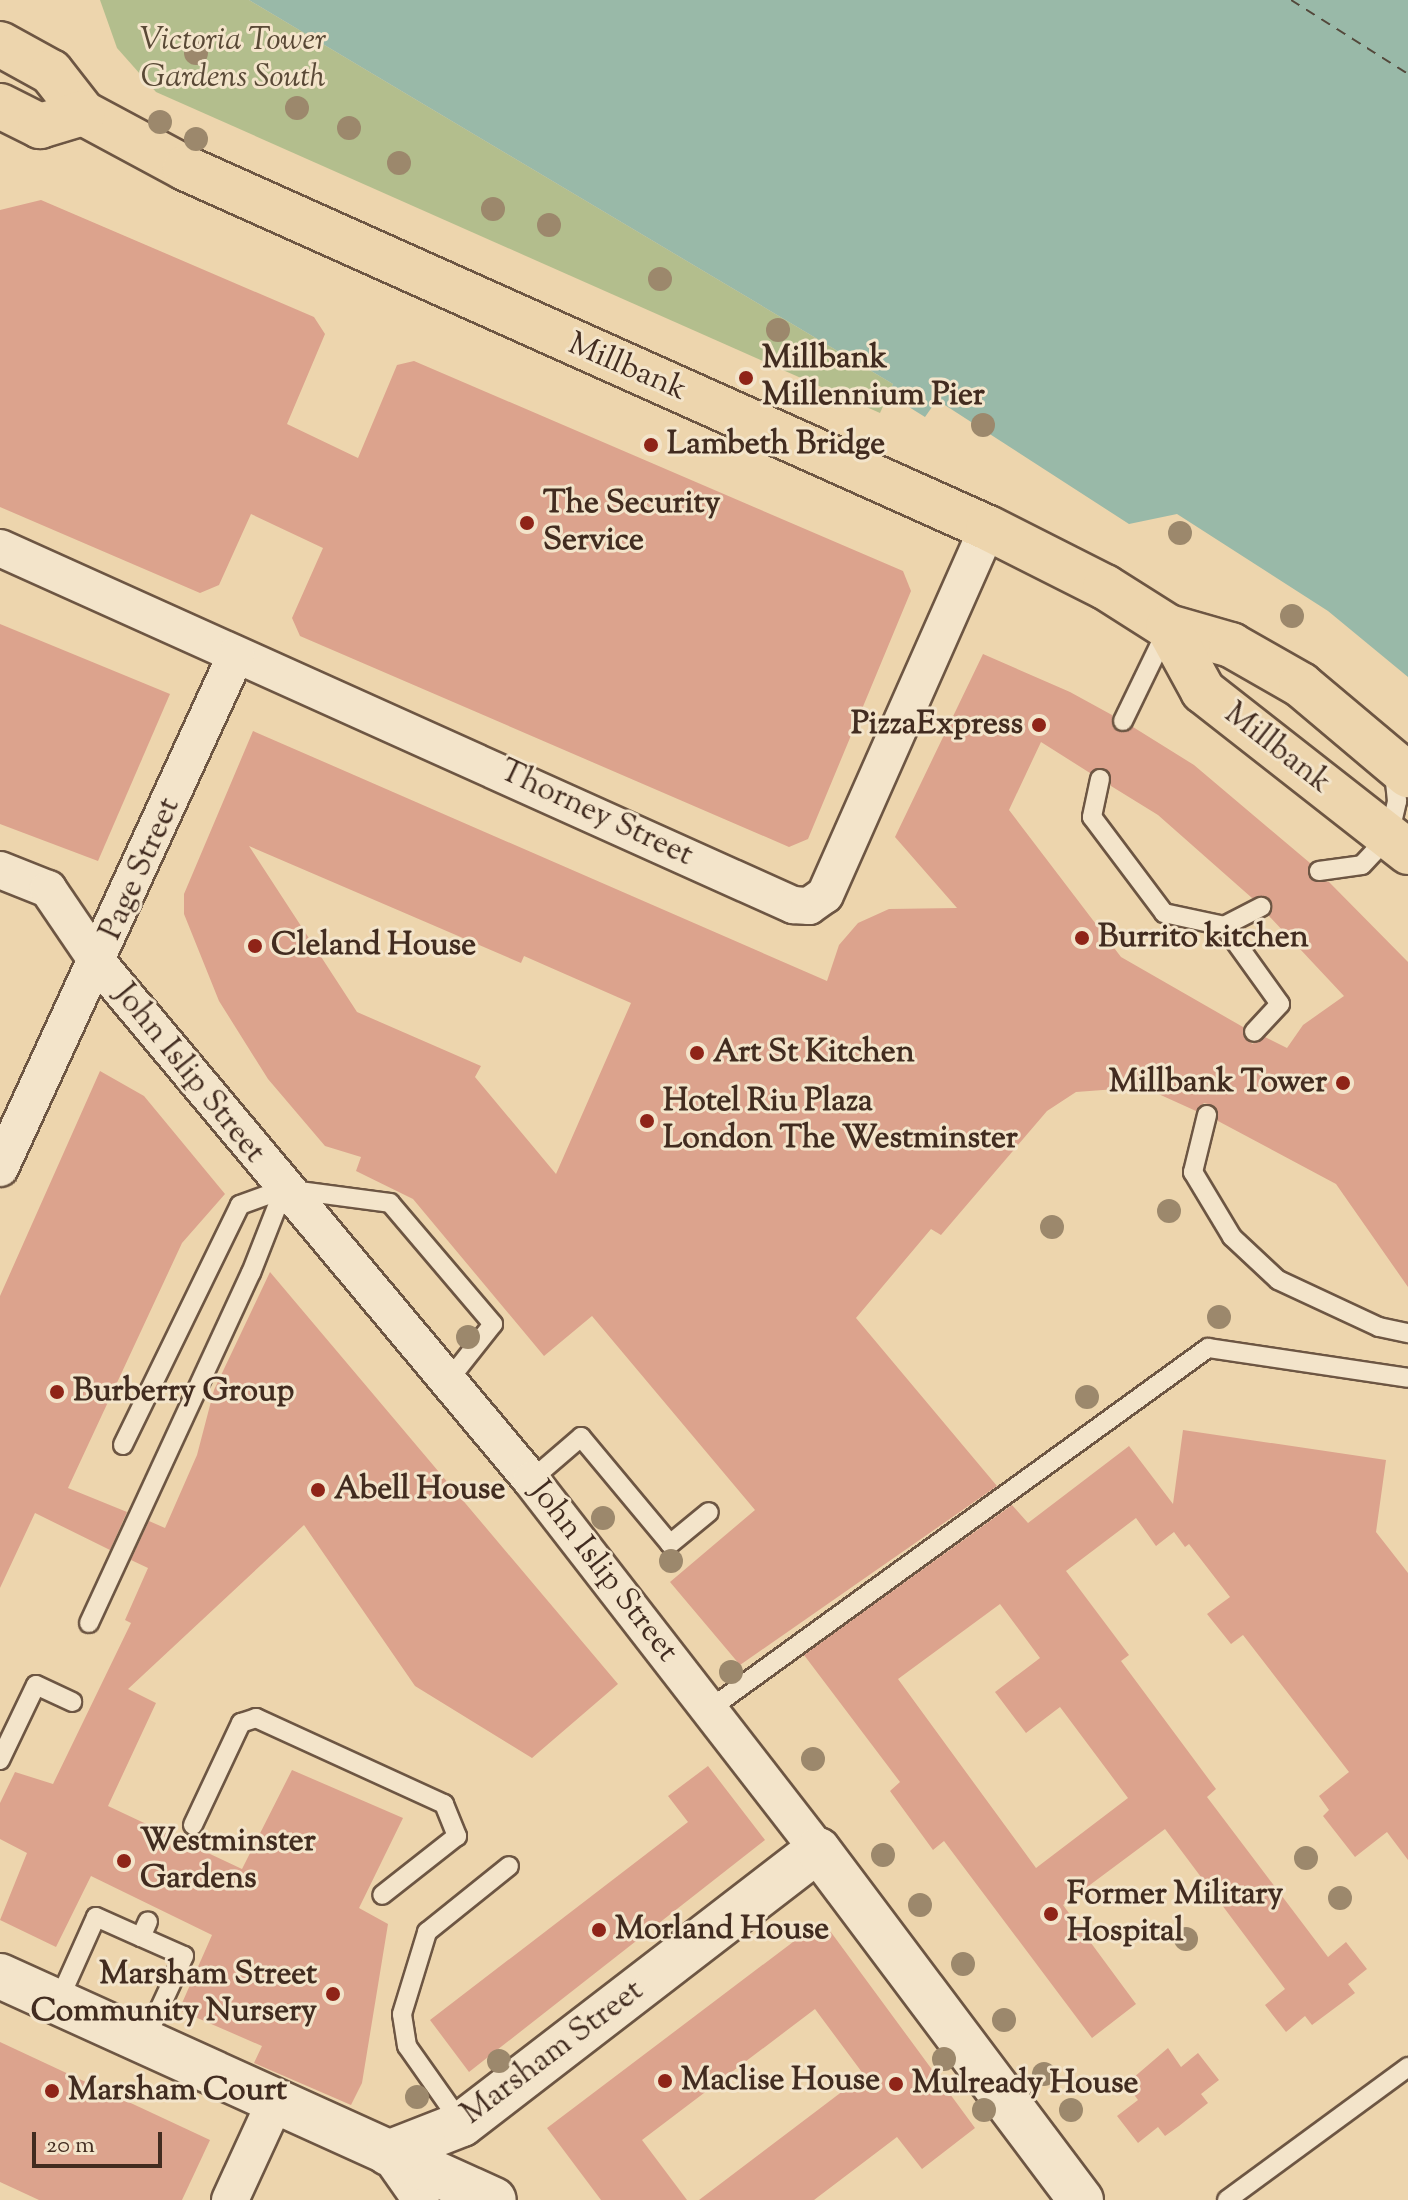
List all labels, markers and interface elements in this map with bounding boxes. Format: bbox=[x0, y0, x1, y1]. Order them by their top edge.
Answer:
park label: Victoria Tower Gardens South bbox=[140, 23, 326, 98]
street label: Millbank bbox=[562, 326, 692, 410]
place label: Millbank Millennium Pier bbox=[762, 341, 985, 416]
marker: Millbank Millennium Pier bbox=[737, 369, 755, 387]
place label: Lambeth Bridge bbox=[667, 426, 885, 464]
marker: Lambeth Bridge bbox=[642, 436, 660, 454]
place label: The Security Service bbox=[543, 486, 720, 561]
marker: The Security Service bbox=[518, 514, 536, 532]
street label: Millbank bbox=[1216, 695, 1338, 803]
place label: PizzaExpress bbox=[851, 706, 1023, 744]
marker: PizzaExpress bbox=[1030, 716, 1048, 734]
street label: Thorney Street bbox=[493, 752, 699, 876]
street label: Page Street bbox=[93, 792, 189, 946]
place label: Burrito kitchen bbox=[1098, 919, 1309, 957]
place label: Cleland House bbox=[271, 927, 476, 965]
marker: Burrito kitchen bbox=[1073, 929, 1091, 947]
marker: Cleland House bbox=[246, 937, 264, 955]
street label: John Islip Street bbox=[105, 977, 273, 1171]
place label: Art St Kitchen bbox=[713, 1034, 915, 1072]
marker: Art St Kitchen bbox=[688, 1044, 706, 1062]
place label: Millbank Tower bbox=[1109, 1064, 1327, 1102]
marker: Millbank Tower bbox=[1334, 1074, 1352, 1092]
place label: Hotel Riu Plaza London The Westminster bbox=[663, 1084, 1018, 1159]
marker: Hotel Riu Plaza London The Westminster bbox=[638, 1112, 656, 1130]
place label: Burberry Group bbox=[73, 1373, 294, 1411]
marker: Burberry Group bbox=[48, 1383, 66, 1401]
place label: Abell House bbox=[334, 1471, 505, 1509]
street label: John Islip Street bbox=[520, 1474, 686, 1670]
marker: Abell House bbox=[309, 1481, 327, 1499]
place label: Westminster Gardens bbox=[140, 1824, 316, 1899]
marker: Westminster Gardens bbox=[115, 1852, 133, 1870]
place label: Former Military Hospital bbox=[1067, 1877, 1283, 1952]
marker: Former Military Hospital bbox=[1042, 1905, 1060, 1923]
place label: Morland House bbox=[615, 1911, 829, 1949]
marker: Morland House bbox=[590, 1921, 608, 1939]
place label: Marsham Street Community Nursery bbox=[31, 1957, 317, 2032]
street label: Marsham Street bbox=[455, 1972, 651, 2134]
marker: Marsham Street Community Nursery bbox=[324, 1985, 342, 2003]
place label: Maclise House bbox=[681, 2062, 880, 2100]
place label: Mulready House bbox=[912, 2065, 1138, 2103]
place label: Marsham Court bbox=[68, 2072, 287, 2110]
marker: Maclise House bbox=[656, 2072, 674, 2090]
marker: Mulready House bbox=[887, 2075, 905, 2093]
marker: Marsham Court bbox=[43, 2082, 61, 2100]
scale bar bbox=[36, 2116, 166, 2166]
text: 20 m bbox=[46, 2129, 95, 2163]

